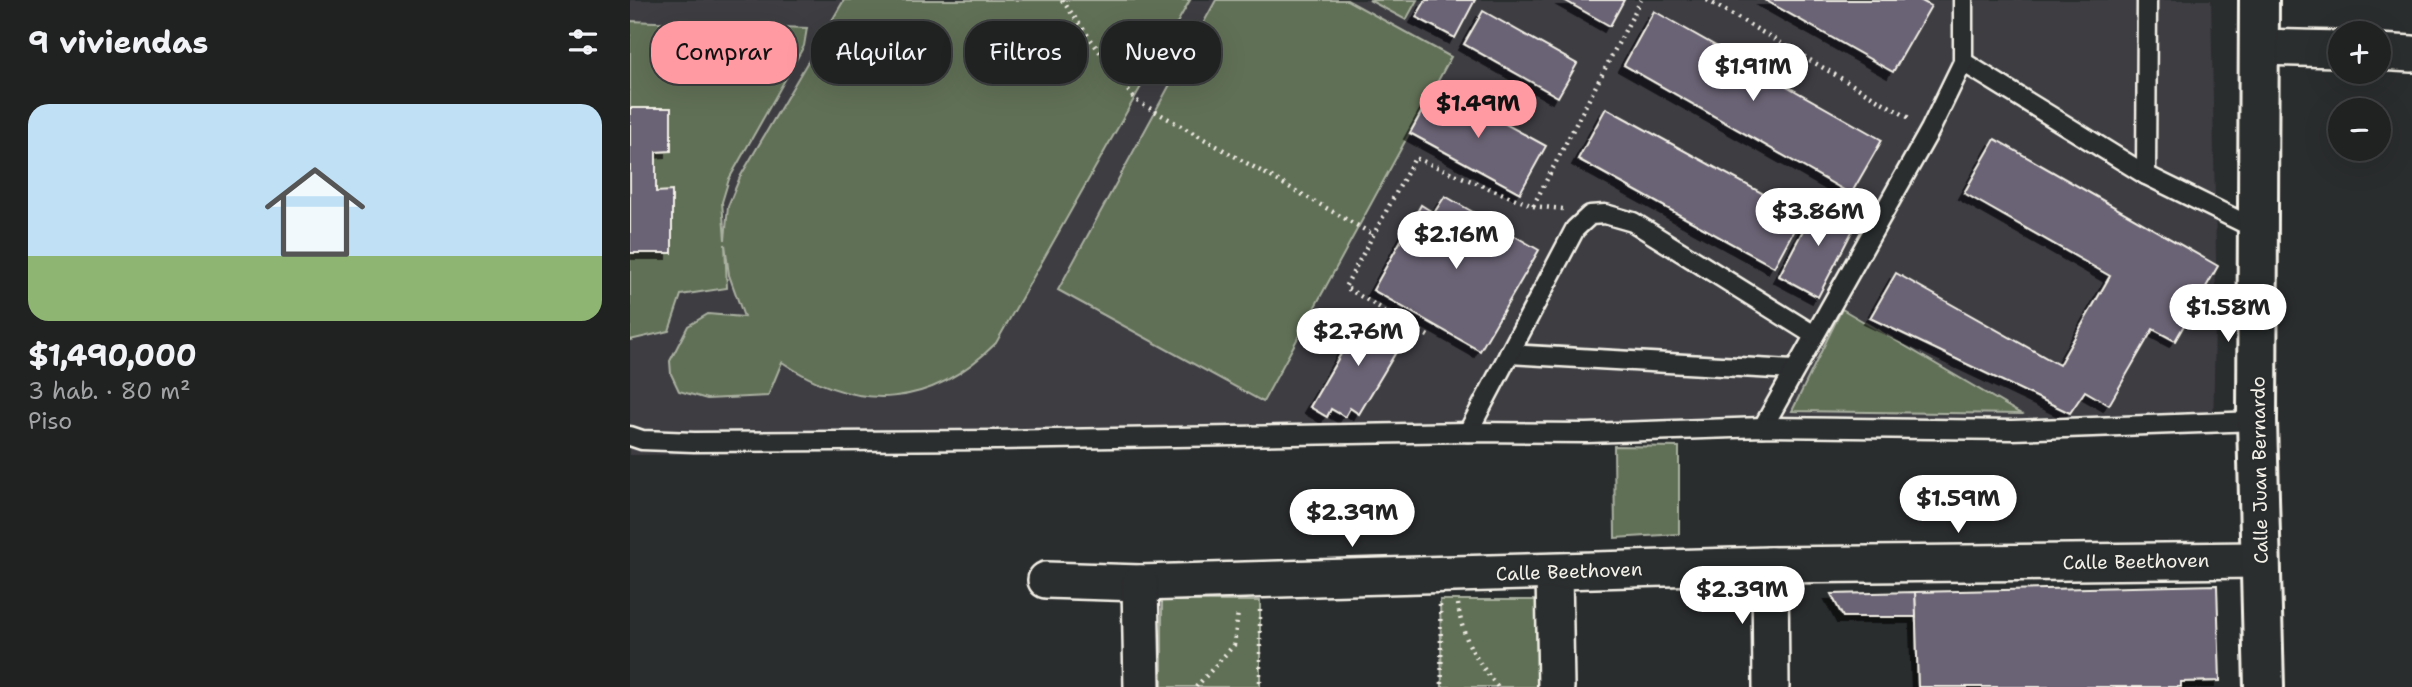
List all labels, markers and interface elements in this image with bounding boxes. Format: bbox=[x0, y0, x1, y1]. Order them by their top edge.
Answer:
chip: Comprar bbox=[651, 21, 797, 84]
chip: Alquilar bbox=[811, 21, 951, 84]
chip: Filtros bbox=[965, 21, 1087, 84]
chip: Nuevo bbox=[1101, 21, 1221, 84]
map controls bbox=[2328, 21, 2391, 161]
button: + bbox=[2328, 21, 2391, 84]
text: 9 viviendas bbox=[28, 22, 208, 63]
icon: filters bbox=[564, 23, 602, 61]
pin: $1.91M bbox=[1696, 43, 1810, 103]
text: $1.91M bbox=[1714, 51, 1792, 81]
pin: $1.49M bbox=[1421, 80, 1535, 140]
text: $1.49M bbox=[1436, 88, 1520, 118]
button: − bbox=[2328, 98, 2391, 161]
icon: home bbox=[252, 149, 378, 275]
pin: $3.86M bbox=[1761, 188, 1875, 248]
text: $3.86M bbox=[1772, 196, 1864, 226]
pin: $2.16M bbox=[1399, 212, 1513, 271]
text: $2.16M bbox=[1413, 219, 1499, 249]
pin: $1.58M bbox=[2171, 284, 2285, 344]
text: $1.58M bbox=[2185, 292, 2271, 322]
pin: $2.76M bbox=[1301, 308, 1415, 368]
text: $2.76M bbox=[1313, 316, 1403, 346]
text: $1,490,000 bbox=[28, 335, 197, 376]
text: 3 hab. · 80 m² bbox=[28, 376, 191, 406]
street label: Calle Juan Bernardo bbox=[2245, 376, 2274, 564]
text: Piso bbox=[28, 406, 72, 436]
pin: $1.59M bbox=[1901, 476, 2015, 535]
text: $1.59M bbox=[1916, 483, 2000, 513]
pin: $2.39M bbox=[1295, 490, 1409, 549]
text: $2.39M bbox=[1306, 497, 1398, 527]
street label: Calle Beethoven bbox=[2062, 548, 2210, 575]
street label: Calle Beethoven bbox=[1495, 556, 1643, 587]
pin: $2.39M bbox=[1685, 566, 1799, 626]
text: $2.39M bbox=[1696, 574, 1788, 604]

